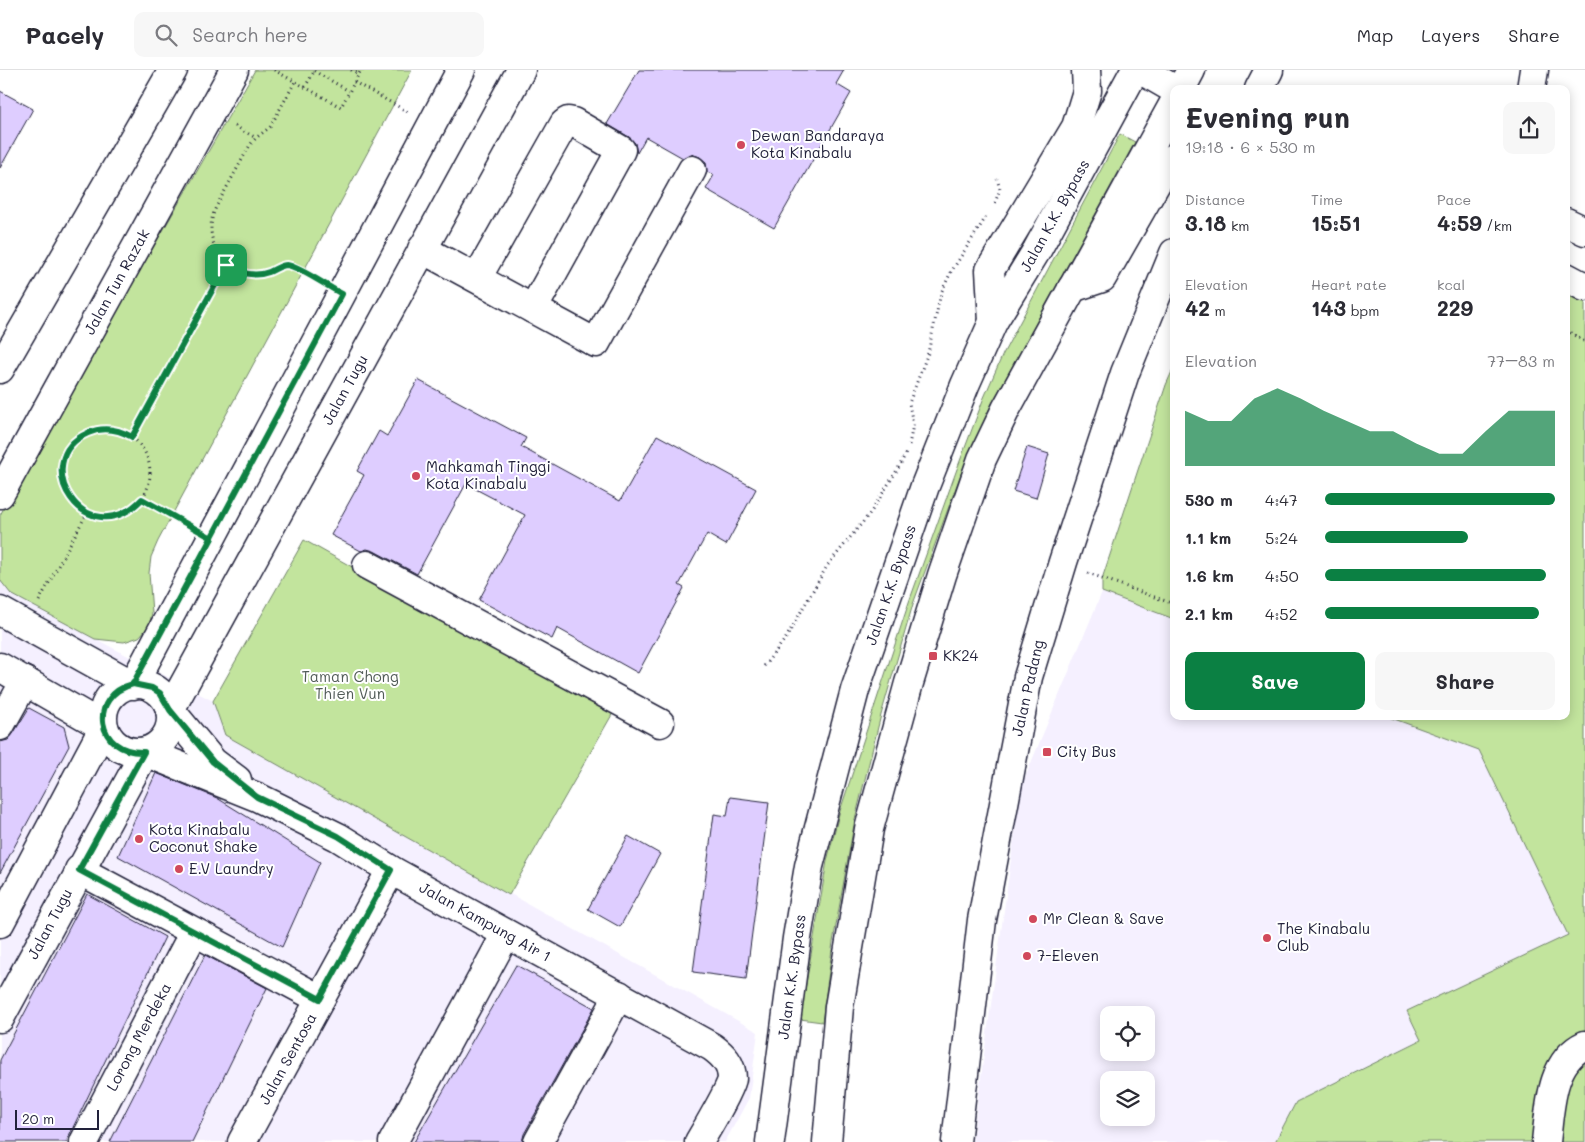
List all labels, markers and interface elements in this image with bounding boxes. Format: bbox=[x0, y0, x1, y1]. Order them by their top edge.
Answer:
search box bbox=[134, 12, 484, 57]
text: Pacely bbox=[25, 19, 104, 50]
icon: search bbox=[152, 21, 180, 49]
text: Search here bbox=[192, 22, 308, 47]
text: Map bbox=[1357, 23, 1393, 47]
text: Layers bbox=[1421, 23, 1480, 47]
text: Share bbox=[1508, 23, 1560, 47]
text: Evening run bbox=[1185, 99, 1350, 135]
button: share bbox=[1503, 102, 1555, 154]
place label: Dewan Bandaraya Kota Kinabalu bbox=[751, 125, 885, 162]
text: 19:18 · 6 × 530 m bbox=[1185, 136, 1316, 157]
marker: Dewan Bandaraya Kota Kinabalu bbox=[735, 139, 747, 151]
street label: Jalan K.K. Bypass bbox=[1015, 156, 1093, 275]
text: Distance bbox=[1185, 190, 1245, 209]
text: Time bbox=[1311, 190, 1343, 209]
text: Pace bbox=[1437, 190, 1471, 209]
text: 3.18 bbox=[1185, 209, 1226, 236]
text: 15:51 bbox=[1311, 209, 1361, 236]
text: 4:59 bbox=[1437, 209, 1482, 236]
text: km bbox=[1226, 216, 1249, 235]
text: /km bbox=[1482, 216, 1512, 235]
street label: Jalan Tun Razak bbox=[79, 225, 154, 338]
pin bbox=[205, 244, 247, 286]
icon: arrive bbox=[212, 251, 240, 279]
text: Elevation bbox=[1185, 275, 1248, 294]
text: Heart rate bbox=[1311, 275, 1387, 294]
text: kcal bbox=[1437, 275, 1465, 294]
text: 42 bbox=[1185, 294, 1210, 321]
text: 143 bbox=[1311, 294, 1346, 321]
text: 229 bbox=[1437, 294, 1473, 321]
text: m bbox=[1210, 301, 1226, 320]
text: bpm bbox=[1346, 301, 1379, 320]
text: Elevation bbox=[1185, 350, 1257, 371]
text: 77–83 m bbox=[1487, 350, 1555, 371]
street label: Jalan Tugu bbox=[317, 351, 372, 428]
place label: Mahkamah Tinggi Kota Kinabalu bbox=[426, 456, 551, 493]
marker: Mahkamah Tinggi Kota Kinabalu bbox=[410, 470, 422, 482]
text: 530 m bbox=[1185, 489, 1233, 510]
text: 4:47 bbox=[1265, 489, 1298, 510]
street label: Jalan K.K. Bypass bbox=[860, 522, 920, 648]
text: 1.1 km bbox=[1185, 527, 1231, 548]
text: 5:24 bbox=[1265, 527, 1298, 548]
text: 1.6 km bbox=[1185, 565, 1234, 586]
text: 4:50 bbox=[1265, 565, 1299, 586]
text: 2.1 km bbox=[1185, 603, 1233, 624]
text: 4:52 bbox=[1265, 603, 1298, 624]
street label: Jalan Padang bbox=[1006, 637, 1048, 738]
place label: KK24 bbox=[943, 645, 979, 665]
marker: KK24 bbox=[927, 650, 939, 662]
button: Save bbox=[1185, 652, 1365, 710]
button: Share bbox=[1375, 652, 1555, 710]
park label: Taman Chong Thien Vun bbox=[301, 666, 399, 703]
place label: City Bus bbox=[1057, 741, 1116, 761]
marker: City Bus bbox=[1041, 746, 1053, 758]
place label: Kota Kinabalu Coconut Shake bbox=[149, 819, 258, 856]
marker: Kota Kinabalu Coconut Shake bbox=[133, 833, 145, 845]
place label: E.V Laundry bbox=[189, 858, 274, 878]
marker: E.V Laundry bbox=[173, 863, 185, 875]
street label: Jalan Kampung Air 1 bbox=[416, 877, 555, 966]
street label: Jalan Tugu bbox=[22, 885, 76, 962]
place label: Mr Clean & Save bbox=[1043, 908, 1164, 928]
street label: Jalan K.K. Bypass bbox=[772, 913, 810, 1041]
marker: Mr Clean & Save bbox=[1027, 913, 1039, 925]
place label: The Kinabalu Club bbox=[1277, 918, 1370, 955]
marker: The Kinabalu Club bbox=[1261, 932, 1273, 944]
place label: 7-Eleven bbox=[1037, 945, 1099, 965]
marker: 7-Eleven bbox=[1021, 950, 1033, 962]
street label: Lorong Merdeka bbox=[101, 979, 175, 1094]
map controls bbox=[1100, 1006, 1155, 1126]
button: locate bbox=[1100, 1006, 1155, 1061]
street label: Jalan Sentosa bbox=[254, 1009, 321, 1108]
button: layers bbox=[1100, 1071, 1155, 1126]
scale bar bbox=[15, 1107, 99, 1130]
text: 20 m bbox=[22, 1109, 54, 1128]

